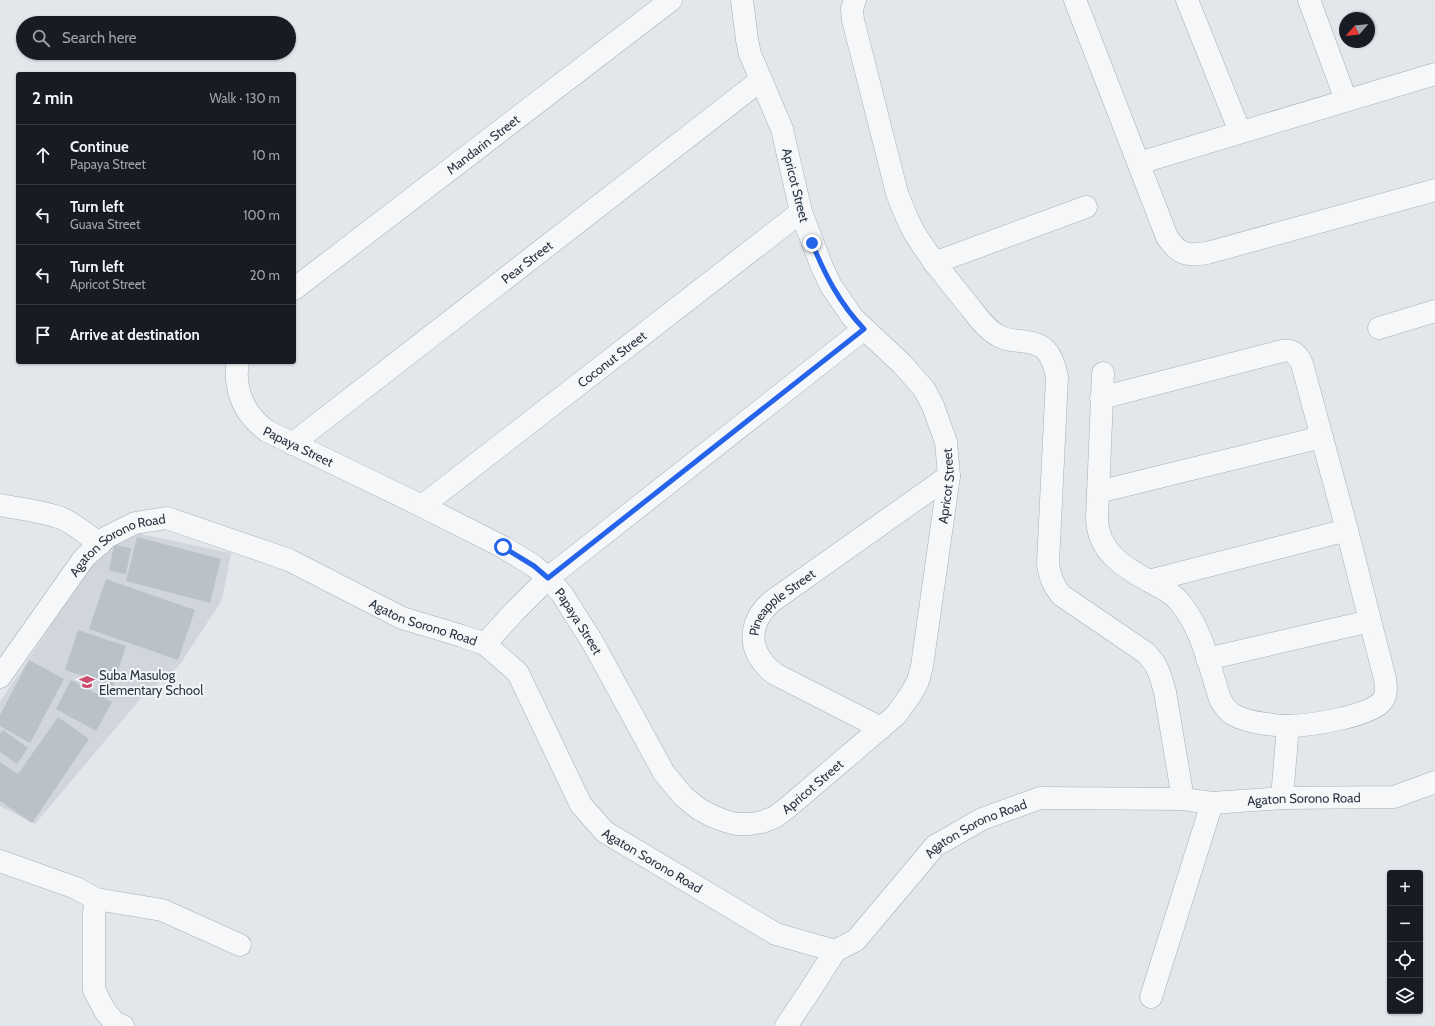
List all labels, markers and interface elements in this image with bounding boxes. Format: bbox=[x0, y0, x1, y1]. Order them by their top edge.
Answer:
north arrow bbox=[1339, 12, 1375, 48]
search box bbox=[16, 16, 296, 60]
icon: search bbox=[30, 27, 52, 49]
text: Search here bbox=[62, 29, 137, 47]
text: 2 min bbox=[32, 88, 73, 108]
text: Walk · 130 m bbox=[209, 90, 280, 106]
street label: Mandarin Street bbox=[443, 111, 523, 177]
text: Continue bbox=[70, 138, 129, 156]
icon: ahead bbox=[32, 144, 54, 166]
street label: Apricot Street bbox=[779, 146, 813, 224]
text: 10 m bbox=[252, 147, 280, 163]
text: Papaya Street bbox=[70, 156, 146, 172]
text: Turn left bbox=[70, 198, 124, 216]
icon: left bbox=[32, 204, 54, 226]
text: 100 m bbox=[243, 207, 280, 223]
text: Guava Street bbox=[70, 216, 140, 232]
route end bbox=[803, 234, 821, 252]
street label: Pear Street bbox=[498, 237, 556, 287]
text: Turn left bbox=[70, 258, 124, 276]
icon: left bbox=[32, 264, 54, 286]
text: 20 m bbox=[250, 267, 280, 283]
text: Apricot Street bbox=[70, 276, 146, 292]
icon: arrive bbox=[32, 324, 54, 346]
text: Arrive at destination bbox=[70, 326, 200, 344]
street label: Coconut Street bbox=[574, 327, 650, 391]
street label: Papaya Street bbox=[261, 422, 337, 470]
street label: Apricot Street bbox=[934, 447, 957, 525]
street label: Agaton Sorono Road bbox=[66, 510, 167, 579]
route start bbox=[494, 538, 512, 556]
street label: Pineapple Street bbox=[745, 565, 819, 637]
street label: Papaya Street bbox=[552, 584, 606, 658]
street label: Agaton Sorono Road bbox=[367, 595, 479, 649]
place label: Suba Masulog Elementary School bbox=[99, 667, 203, 698]
school or university icon: Suba Masulog Elementary School bbox=[78, 673, 96, 691]
street label: Apricot Street bbox=[778, 755, 847, 817]
street label: Agaton Sorono Road bbox=[1246, 789, 1361, 808]
street label: Agaton Sorono Road bbox=[921, 796, 1029, 861]
street label: Agaton Sorono Road bbox=[599, 824, 705, 896]
map controls bbox=[1387, 870, 1423, 1014]
button: + bbox=[1387, 870, 1423, 906]
button: − bbox=[1387, 906, 1423, 942]
button: locate bbox=[1387, 942, 1423, 978]
button: layers bbox=[1387, 978, 1423, 1014]

